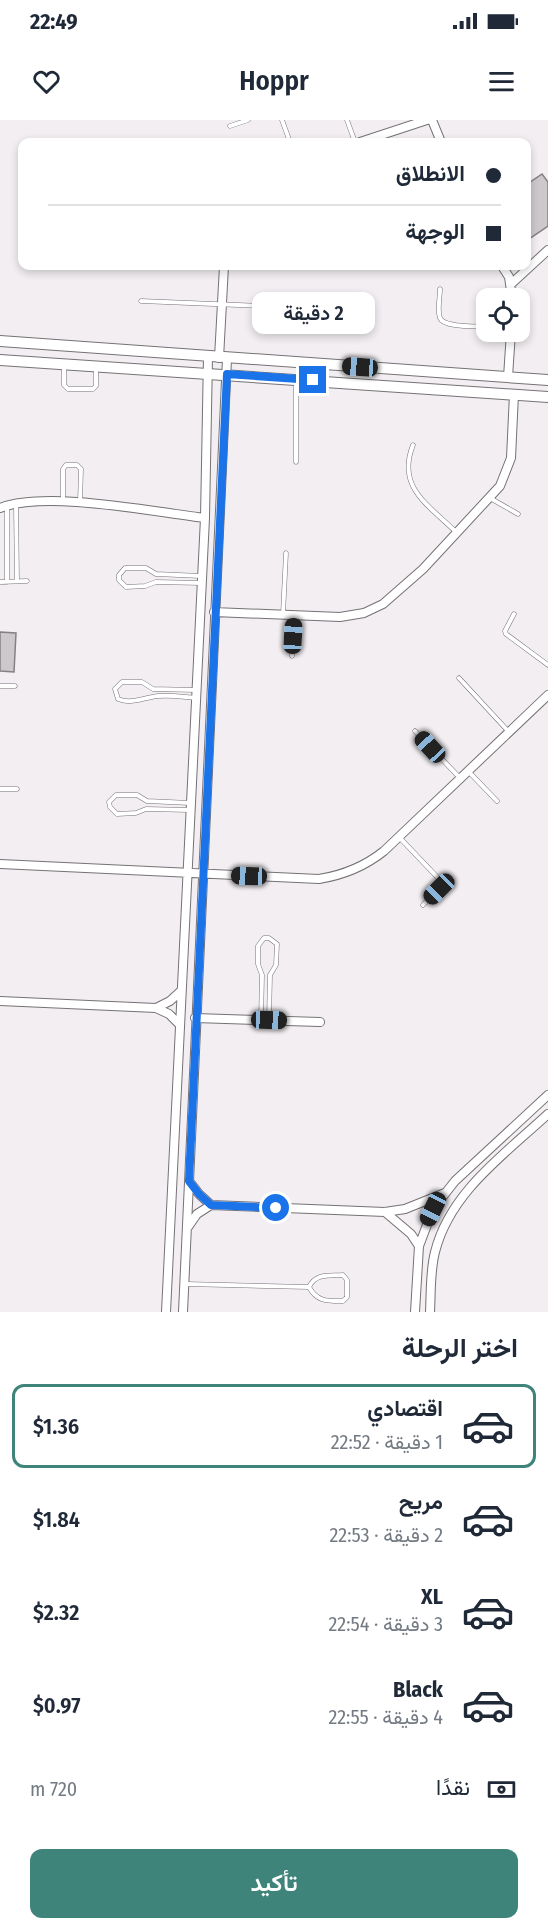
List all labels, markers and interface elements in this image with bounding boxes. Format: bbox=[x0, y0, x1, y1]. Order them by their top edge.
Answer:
text: 22:49 bbox=[30, 8, 78, 35]
icon: heart bbox=[30, 65, 63, 98]
text: Hoppr bbox=[239, 65, 309, 97]
icon: menu bbox=[485, 65, 518, 98]
text: الانطلاق bbox=[396, 160, 465, 187]
text: الوجهة bbox=[405, 218, 465, 245]
map controls bbox=[476, 288, 530, 342]
button: locate bbox=[476, 288, 530, 342]
callout: 2 دقيقة bbox=[252, 293, 374, 335]
text: 2 دقيقة bbox=[283, 301, 344, 325]
car bbox=[341, 357, 379, 377]
route end bbox=[299, 366, 326, 393]
car bbox=[283, 618, 303, 654]
car bbox=[411, 728, 449, 766]
car bbox=[231, 866, 267, 886]
car bbox=[420, 870, 458, 908]
car bbox=[251, 1010, 287, 1030]
car bbox=[417, 1189, 449, 1229]
route start bbox=[262, 1194, 289, 1221]
text: اختر الرحلة bbox=[402, 1332, 518, 1364]
text: اقتصادي bbox=[367, 1395, 443, 1422]
icon: car bbox=[461, 1399, 515, 1453]
text: $1.36 bbox=[33, 1413, 79, 1440]
text: 1 دقيقة · 22:52 bbox=[331, 1430, 443, 1454]
text: مريح bbox=[399, 1488, 443, 1515]
icon: car bbox=[461, 1492, 515, 1546]
text: $1.84 bbox=[33, 1506, 80, 1533]
text: 2 دقيقة · 22:53 bbox=[330, 1523, 443, 1547]
text: XL bbox=[421, 1583, 443, 1610]
icon: car bbox=[461, 1585, 515, 1639]
text: $2.32 bbox=[33, 1599, 79, 1626]
text: 3 دقيقة · 22:54 bbox=[329, 1612, 443, 1636]
text: Black bbox=[393, 1676, 443, 1703]
icon: car bbox=[461, 1678, 515, 1732]
text: $0.97 bbox=[33, 1692, 80, 1719]
text: 4 دقيقة · 22:55 bbox=[328, 1705, 443, 1729]
icon: cash bbox=[485, 1773, 518, 1806]
text: نقدًا bbox=[436, 1774, 470, 1801]
text: 720 m bbox=[30, 1777, 77, 1801]
button: تأكيد bbox=[30, 1849, 518, 1918]

